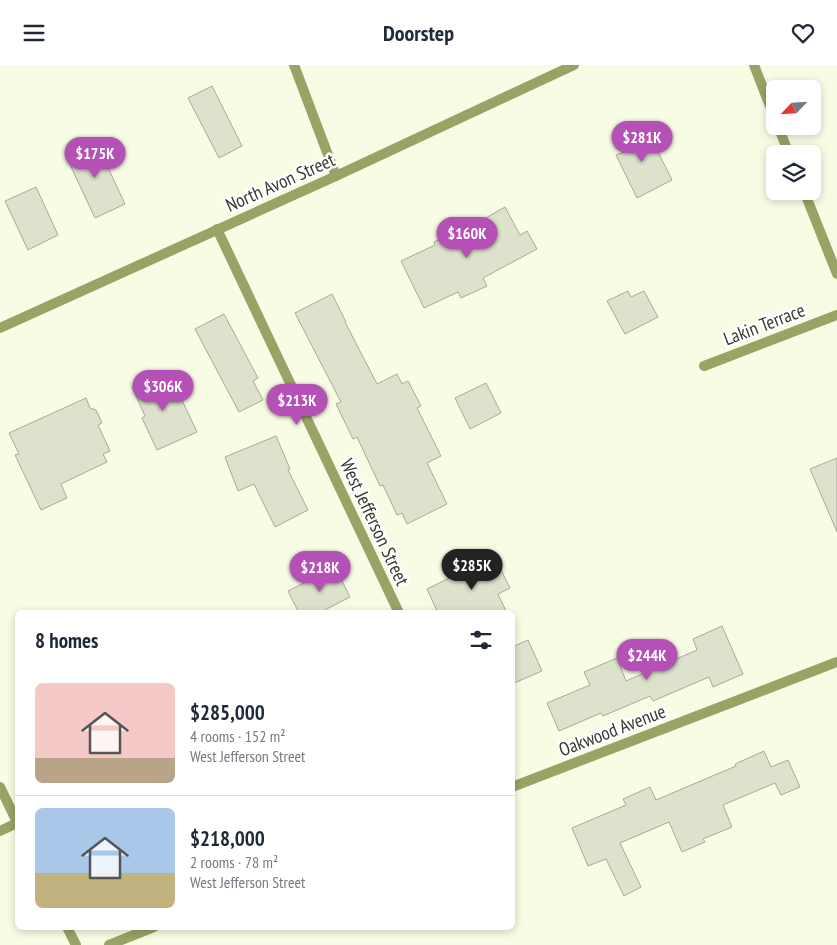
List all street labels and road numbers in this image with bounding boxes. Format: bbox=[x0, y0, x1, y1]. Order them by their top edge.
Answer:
street label: North Avon Street bbox=[222, 147, 339, 217]
street label: Lakin Terrace bbox=[720, 297, 808, 350]
street label: West Jefferson Street bbox=[335, 455, 415, 590]
street label: Oakwood Avenue bbox=[555, 699, 669, 761]

